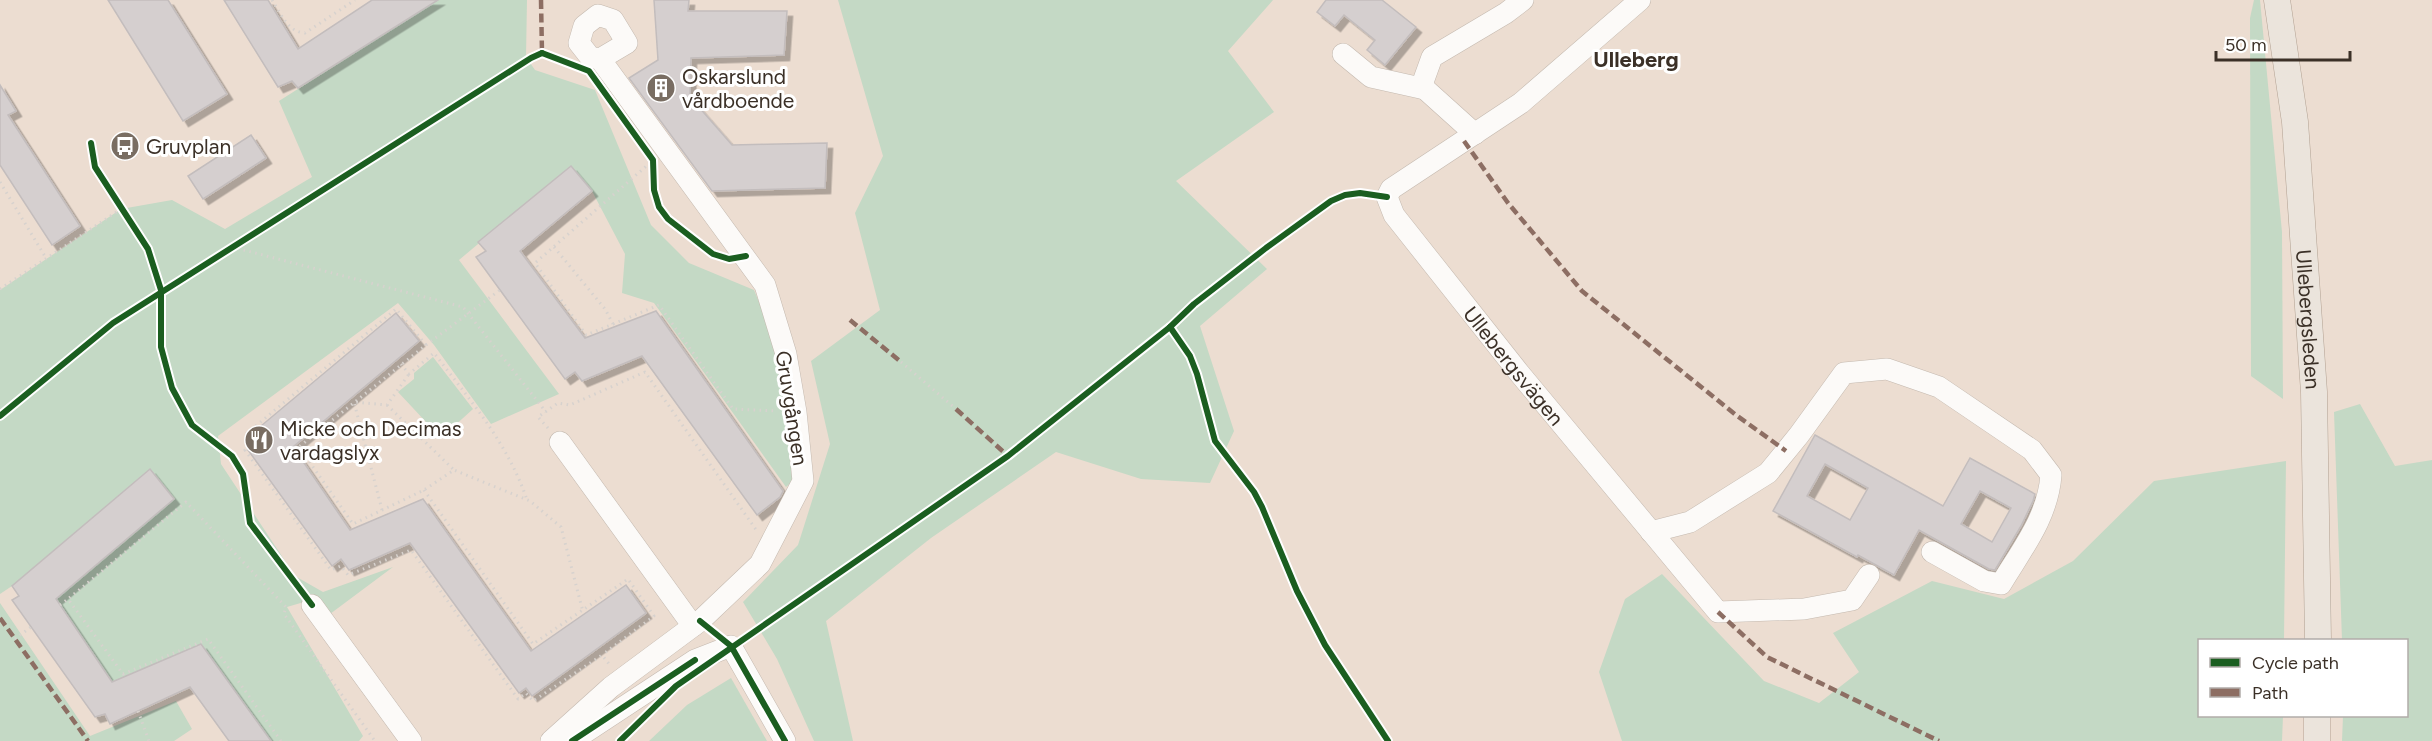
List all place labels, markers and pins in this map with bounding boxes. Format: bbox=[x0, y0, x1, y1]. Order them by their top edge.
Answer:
place label: Oskarslund vårdboende bbox=[682, 64, 794, 113]
building icon: Oskarslund vårdboende bbox=[645, 72, 677, 104]
bus stop icon: Gruvplan bbox=[109, 130, 141, 162]
place label: Gruvplan bbox=[146, 134, 231, 159]
place label: Micke och Decimas vardagslyx bbox=[280, 416, 462, 465]
restaurant icon: Micke och Decimas vardagslyx bbox=[243, 424, 275, 456]

